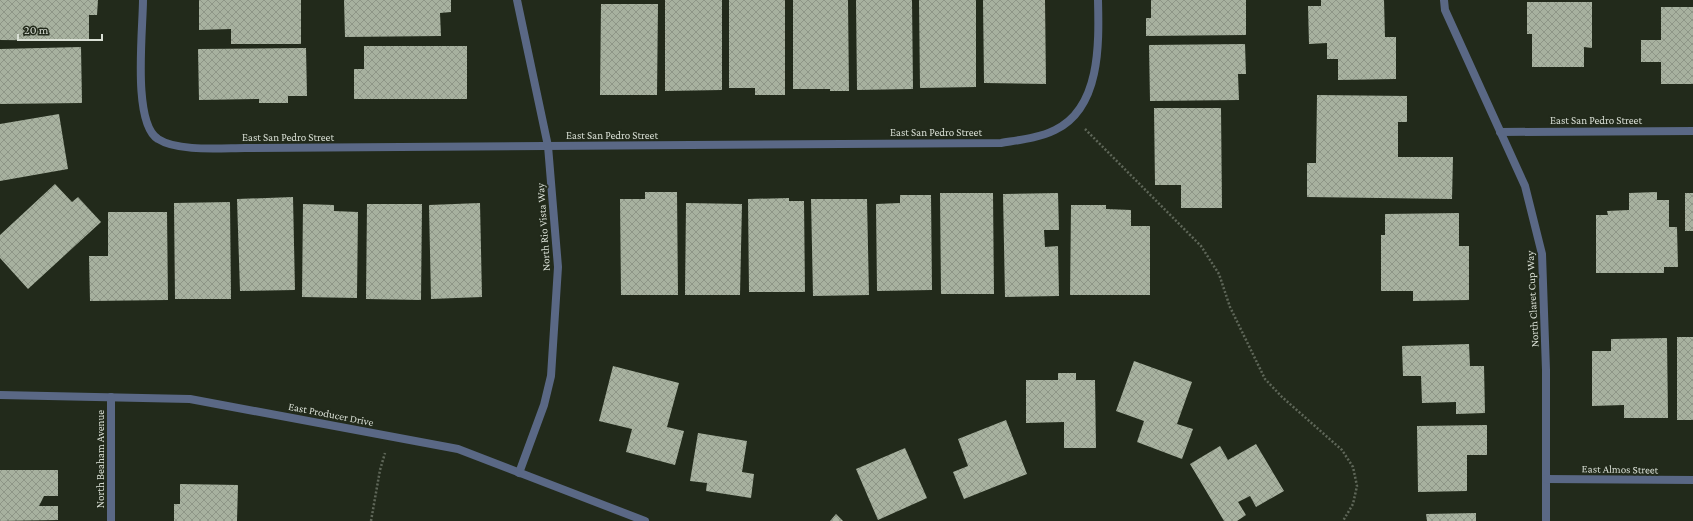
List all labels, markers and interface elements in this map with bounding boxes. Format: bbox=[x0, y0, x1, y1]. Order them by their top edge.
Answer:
scale bar bbox=[18, 16, 102, 42]
text: 20 m bbox=[24, 23, 49, 37]
street label: East San Pedro Street bbox=[1550, 114, 1642, 126]
street label: East San Pedro Street bbox=[890, 126, 982, 138]
street label: East San Pedro Street bbox=[566, 129, 658, 141]
street label: East San Pedro Street bbox=[242, 131, 334, 143]
street label: North Rio Vista Way bbox=[534, 182, 553, 272]
street label: North Claret Cup Way bbox=[1523, 249, 1542, 348]
street label: East Producer Drive bbox=[287, 400, 375, 428]
street label: North Beaham Avenue bbox=[94, 410, 106, 508]
street label: East Almos Street bbox=[1582, 462, 1659, 476]

